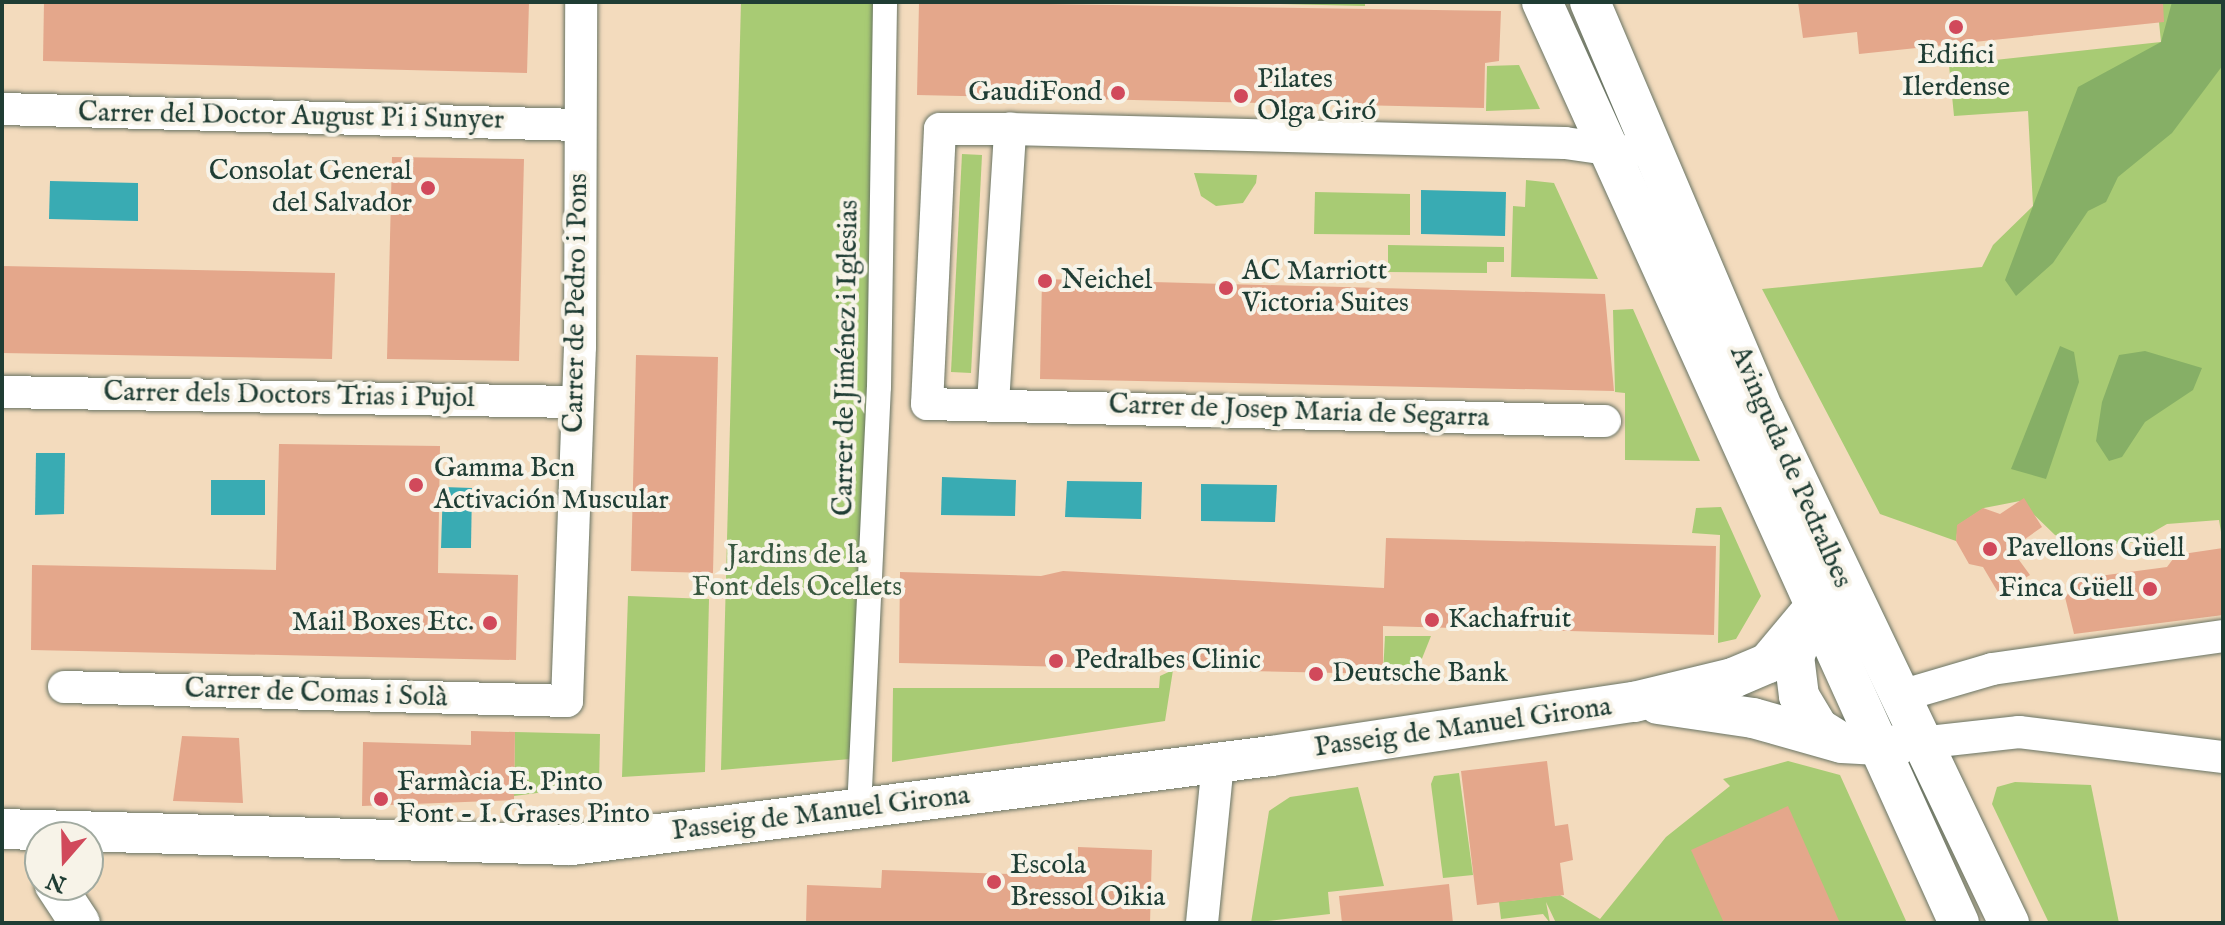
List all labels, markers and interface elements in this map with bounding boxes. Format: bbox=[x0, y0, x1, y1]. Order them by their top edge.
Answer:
marker: Edifici Ilerdense bbox=[1947, 18, 1965, 36]
place label: Edifici Ilerdense bbox=[1902, 39, 2010, 105]
place label: Pilates Olga Giró bbox=[1257, 63, 1376, 129]
place label: GaudiFond bbox=[968, 76, 1102, 110]
marker: GaudiFond bbox=[1109, 84, 1127, 102]
marker: Pilates Olga Giró bbox=[1232, 87, 1250, 105]
street label: Carrer del Doctor August Pi i Sunyer bbox=[78, 96, 504, 138]
place label: Consolat General del Salvador bbox=[209, 155, 412, 221]
street label: Carrer de Pedro i Pons bbox=[558, 173, 596, 433]
marker: Consolat General del Salvador bbox=[419, 179, 437, 197]
street label: Carrer de Jiménez i Iglesias bbox=[827, 200, 867, 516]
place label: AC Marriott Victoria Suites bbox=[1242, 255, 1409, 321]
place label: Neichel bbox=[1061, 264, 1152, 298]
marker: Neichel bbox=[1036, 272, 1054, 290]
marker: AC Marriott Victoria Suites bbox=[1217, 279, 1235, 297]
street label: Avinguda de Pedralbes bbox=[1722, 341, 1858, 593]
street label: Carrer dels Doctors Trias i Pujol bbox=[103, 376, 475, 416]
street label: Carrer de Josep Maria de Segarra bbox=[1108, 389, 1490, 435]
place label: Gamma Bcn Activación Muscular bbox=[434, 452, 669, 518]
marker: Gamma Bcn Activación Muscular bbox=[405, 474, 427, 496]
place label: Pavellons Güell bbox=[2006, 532, 2185, 566]
park label: Jardins de la Font dels Ocellets bbox=[692, 539, 902, 605]
marker: Pavellons Güell bbox=[1981, 540, 1999, 558]
place label: Finca Güell bbox=[1999, 572, 2134, 606]
marker: Finca Güell bbox=[2141, 580, 2159, 598]
place label: Kachafruit bbox=[1448, 603, 1571, 637]
place label: Mail Boxes Etc. bbox=[292, 606, 474, 640]
marker: Kachafruit bbox=[1423, 611, 1441, 629]
marker: Mail Boxes Etc. bbox=[481, 614, 499, 632]
place label: Pedralbes Clinic bbox=[1074, 644, 1261, 678]
marker: Pedralbes Clinic bbox=[1045, 650, 1067, 672]
place label: Deutsche Bank bbox=[1332, 657, 1508, 691]
marker: Deutsche Bank bbox=[1307, 665, 1325, 683]
street label: Carrer de Comas i Solà bbox=[184, 673, 448, 715]
street label: Passeig de Manuel Girona bbox=[1312, 691, 1614, 765]
place label: Farmàcia E. Pinto Font - I. Grases Pinto bbox=[397, 766, 650, 832]
street label: Passeig de Manuel Girona bbox=[670, 779, 972, 849]
marker: Farmàcia E. Pinto Font - I. Grases Pinto bbox=[372, 790, 390, 808]
north arrow bbox=[24, 821, 104, 901]
place label: Escola Bressol Oikia bbox=[1010, 849, 1165, 915]
text: N bbox=[43, 865, 70, 898]
marker: Escola Bressol Oikia bbox=[985, 873, 1003, 891]

